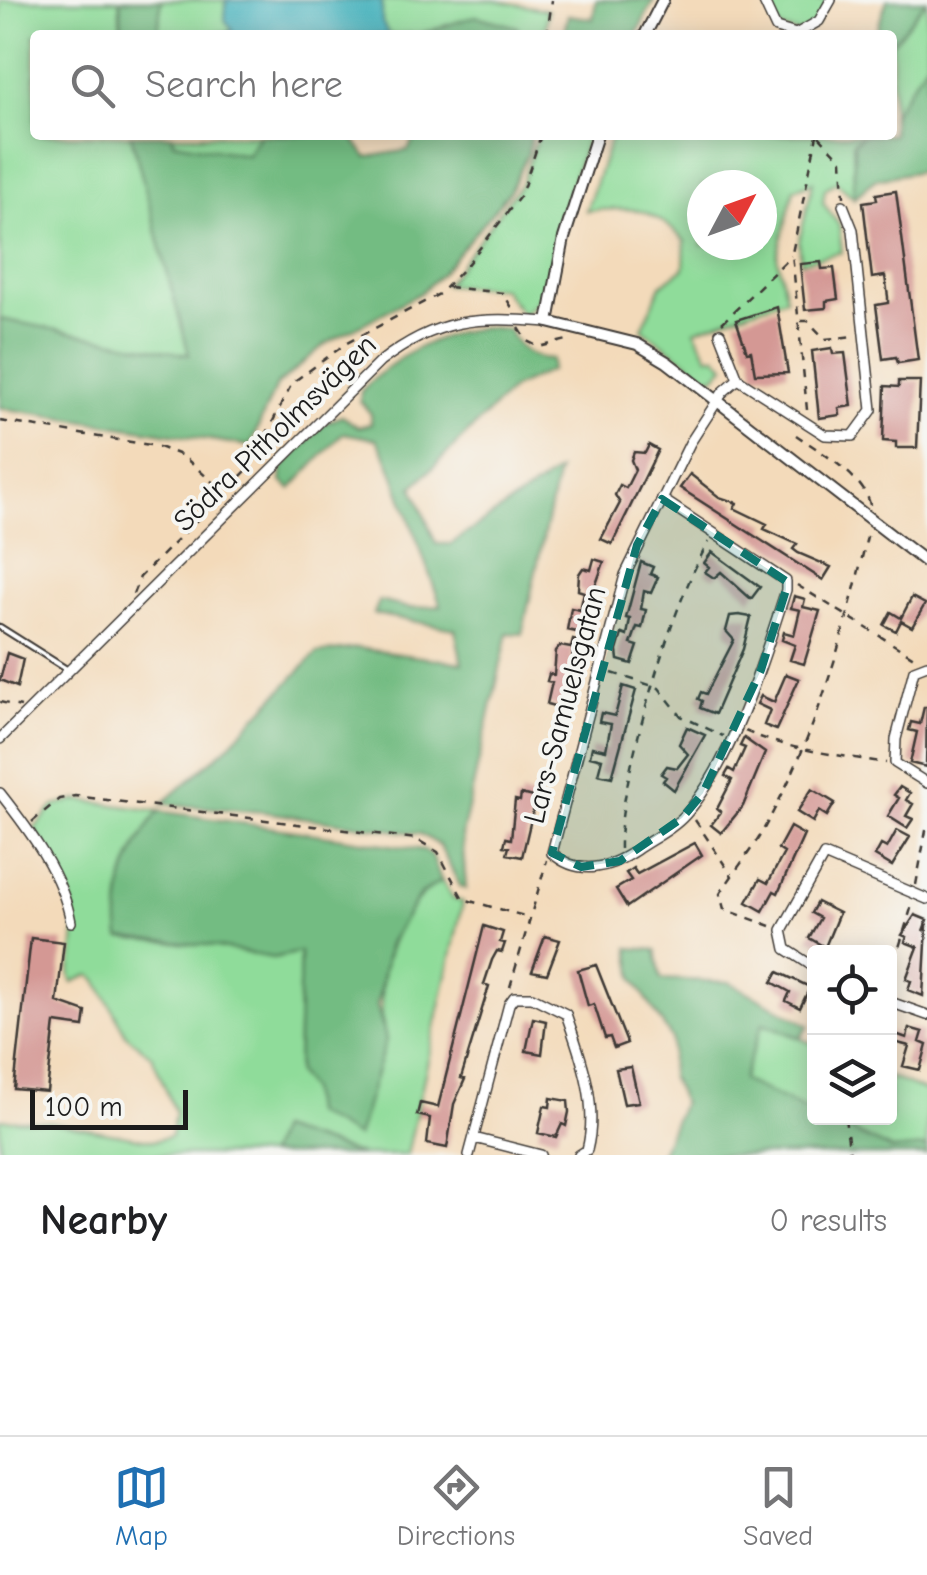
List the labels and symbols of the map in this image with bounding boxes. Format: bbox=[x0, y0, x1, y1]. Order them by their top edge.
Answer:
north arrow bbox=[687, 170, 777, 260]
street label: Södra Pitholmsvägen bbox=[166, 327, 384, 539]
street label: Lars-Samuelsgatan bbox=[517, 583, 613, 827]
scale bar bbox=[30, 1085, 188, 1130]

